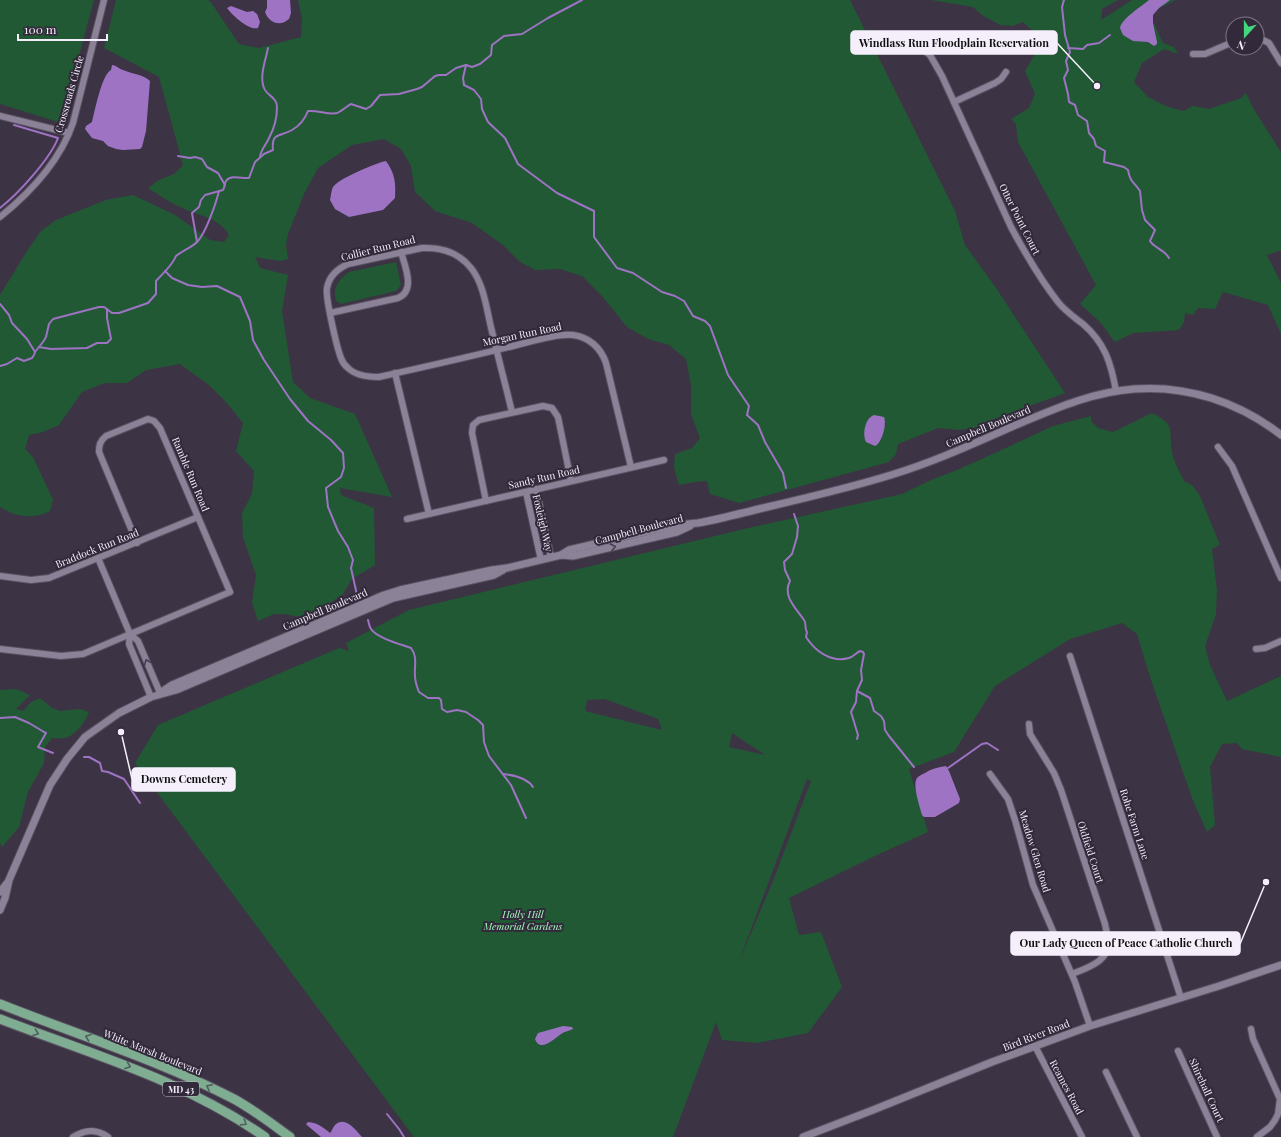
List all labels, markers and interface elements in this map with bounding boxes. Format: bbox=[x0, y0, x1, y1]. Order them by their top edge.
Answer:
scale bar bbox=[18, 16, 107, 42]
north arrow bbox=[1225, 16, 1265, 56]
text: 100 m bbox=[24, 21, 57, 37]
callout: Windlass Run Floodplain Reservation bbox=[851, 31, 1057, 54]
text: Windlass Run Floodplain Reservation bbox=[858, 35, 1049, 50]
text: N bbox=[1235, 37, 1248, 54]
street label: Crossroads Circle bbox=[51, 54, 87, 134]
street label: Otter Point Court bbox=[996, 181, 1044, 257]
street label: Collier Run Road bbox=[339, 232, 417, 264]
street label: Morgan Run Road bbox=[481, 319, 563, 349]
street label: Campbell Boulevard bbox=[944, 402, 1033, 450]
street label: Ramble Run Road bbox=[169, 435, 213, 514]
street label: Sandy Run Road bbox=[507, 462, 581, 492]
street label: Foxleigh Way bbox=[530, 493, 556, 553]
street label: Campbell Boulevard bbox=[593, 510, 685, 547]
street label: Braddock Run Road bbox=[53, 525, 141, 571]
one-way arrow bbox=[609, 543, 616, 552]
street label: Campbell Boulevard bbox=[281, 585, 370, 633]
one-way arrow bbox=[144, 659, 152, 667]
callout: Downs Cemetery bbox=[132, 768, 235, 791]
text: Downs Cemetery bbox=[141, 771, 228, 786]
street label: Rohe Farm Lane bbox=[1117, 787, 1153, 861]
street label: Meadow Glen Road bbox=[1016, 808, 1054, 894]
street label: Oldfield Court bbox=[1074, 819, 1108, 885]
park label: Holly Hill Memorial Gardens bbox=[483, 907, 563, 933]
callout: Our Lady Queen of Peace Catholic Church bbox=[1011, 932, 1240, 955]
text: Our Lady Queen of Peace Catholic Church bbox=[1019, 935, 1233, 950]
street label: Bird River Road bbox=[1001, 1016, 1072, 1054]
street label: White Marsh Boulevard bbox=[101, 1025, 204, 1078]
one-way arrow bbox=[33, 1028, 40, 1036]
one-way arrow bbox=[85, 1034, 92, 1042]
street label: Shirehall Court bbox=[1186, 1056, 1228, 1125]
street label: Reames Road bbox=[1047, 1057, 1087, 1117]
one-way arrow bbox=[124, 1061, 131, 1069]
road number: MD 43 bbox=[163, 1082, 199, 1096]
one-way arrow bbox=[206, 1084, 214, 1092]
one-way arrow bbox=[240, 1118, 247, 1126]

